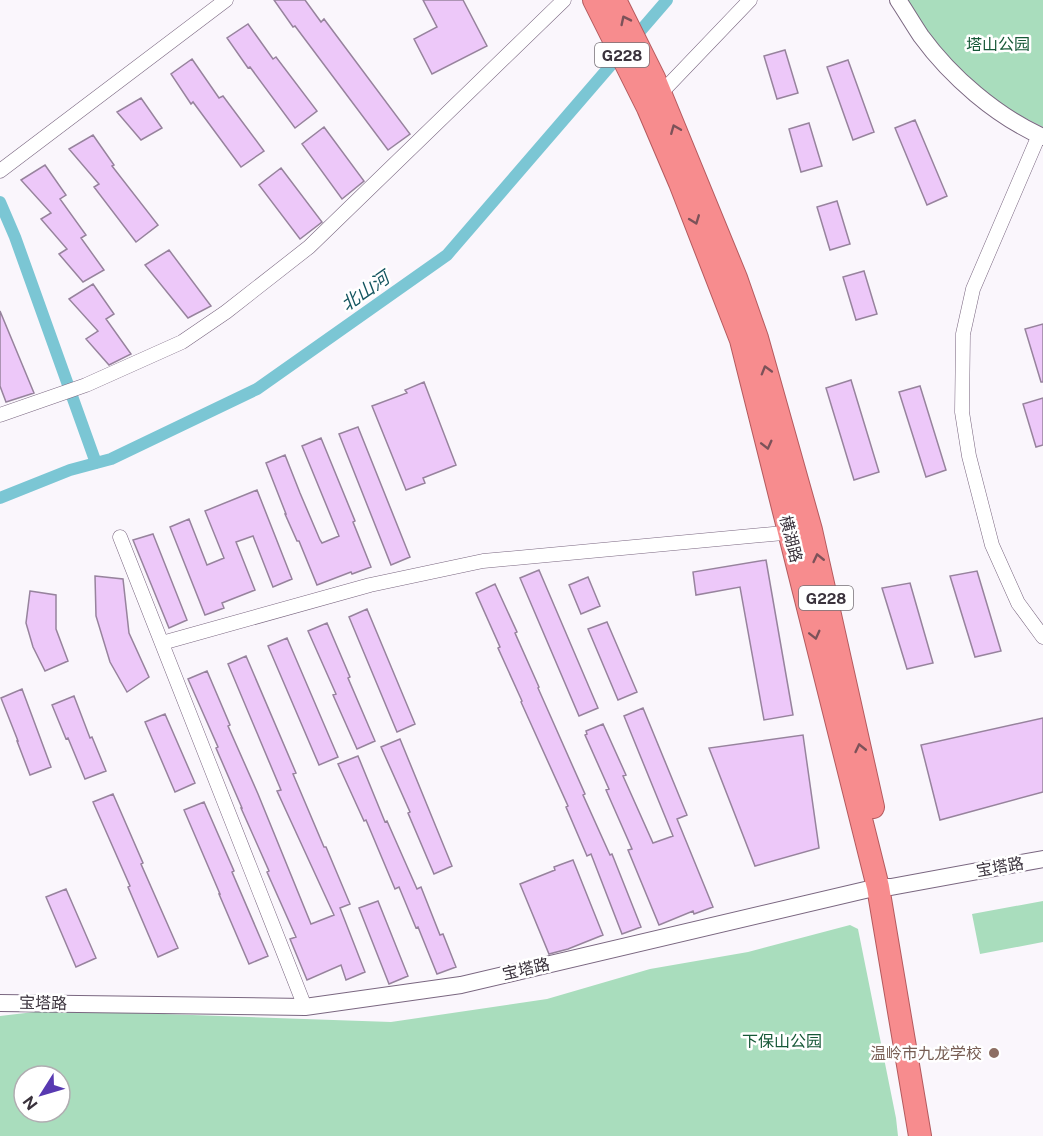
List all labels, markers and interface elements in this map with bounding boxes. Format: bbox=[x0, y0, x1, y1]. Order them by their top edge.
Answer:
one-way arrow bbox=[621, 16, 633, 27]
park label: 塔山公园 bbox=[966, 35, 1030, 54]
road number: G228 bbox=[595, 43, 649, 67]
one-way arrow bbox=[670, 124, 682, 135]
one-way arrow bbox=[688, 214, 700, 225]
water label: 北山河 bbox=[337, 265, 396, 315]
one-way arrow bbox=[761, 365, 773, 376]
one-way arrow bbox=[760, 440, 773, 450]
street label: 横湖路 bbox=[776, 513, 806, 565]
one-way arrow bbox=[812, 553, 825, 563]
road number: G228 bbox=[799, 586, 853, 610]
one-way arrow bbox=[807, 629, 820, 639]
one-way arrow bbox=[855, 744, 868, 754]
street label: 宝塔路 bbox=[975, 853, 1025, 881]
street label: 宝塔路 bbox=[500, 954, 552, 984]
street label: 宝塔路 bbox=[19, 993, 67, 1013]
park label: 下保山公园 bbox=[742, 1032, 822, 1051]
place label: 温岭市九龙学校 bbox=[870, 1044, 982, 1063]
marker: 温岭市九龙学校 bbox=[987, 1046, 1001, 1060]
north arrow bbox=[12, 1064, 72, 1124]
text: N bbox=[19, 1092, 42, 1113]

